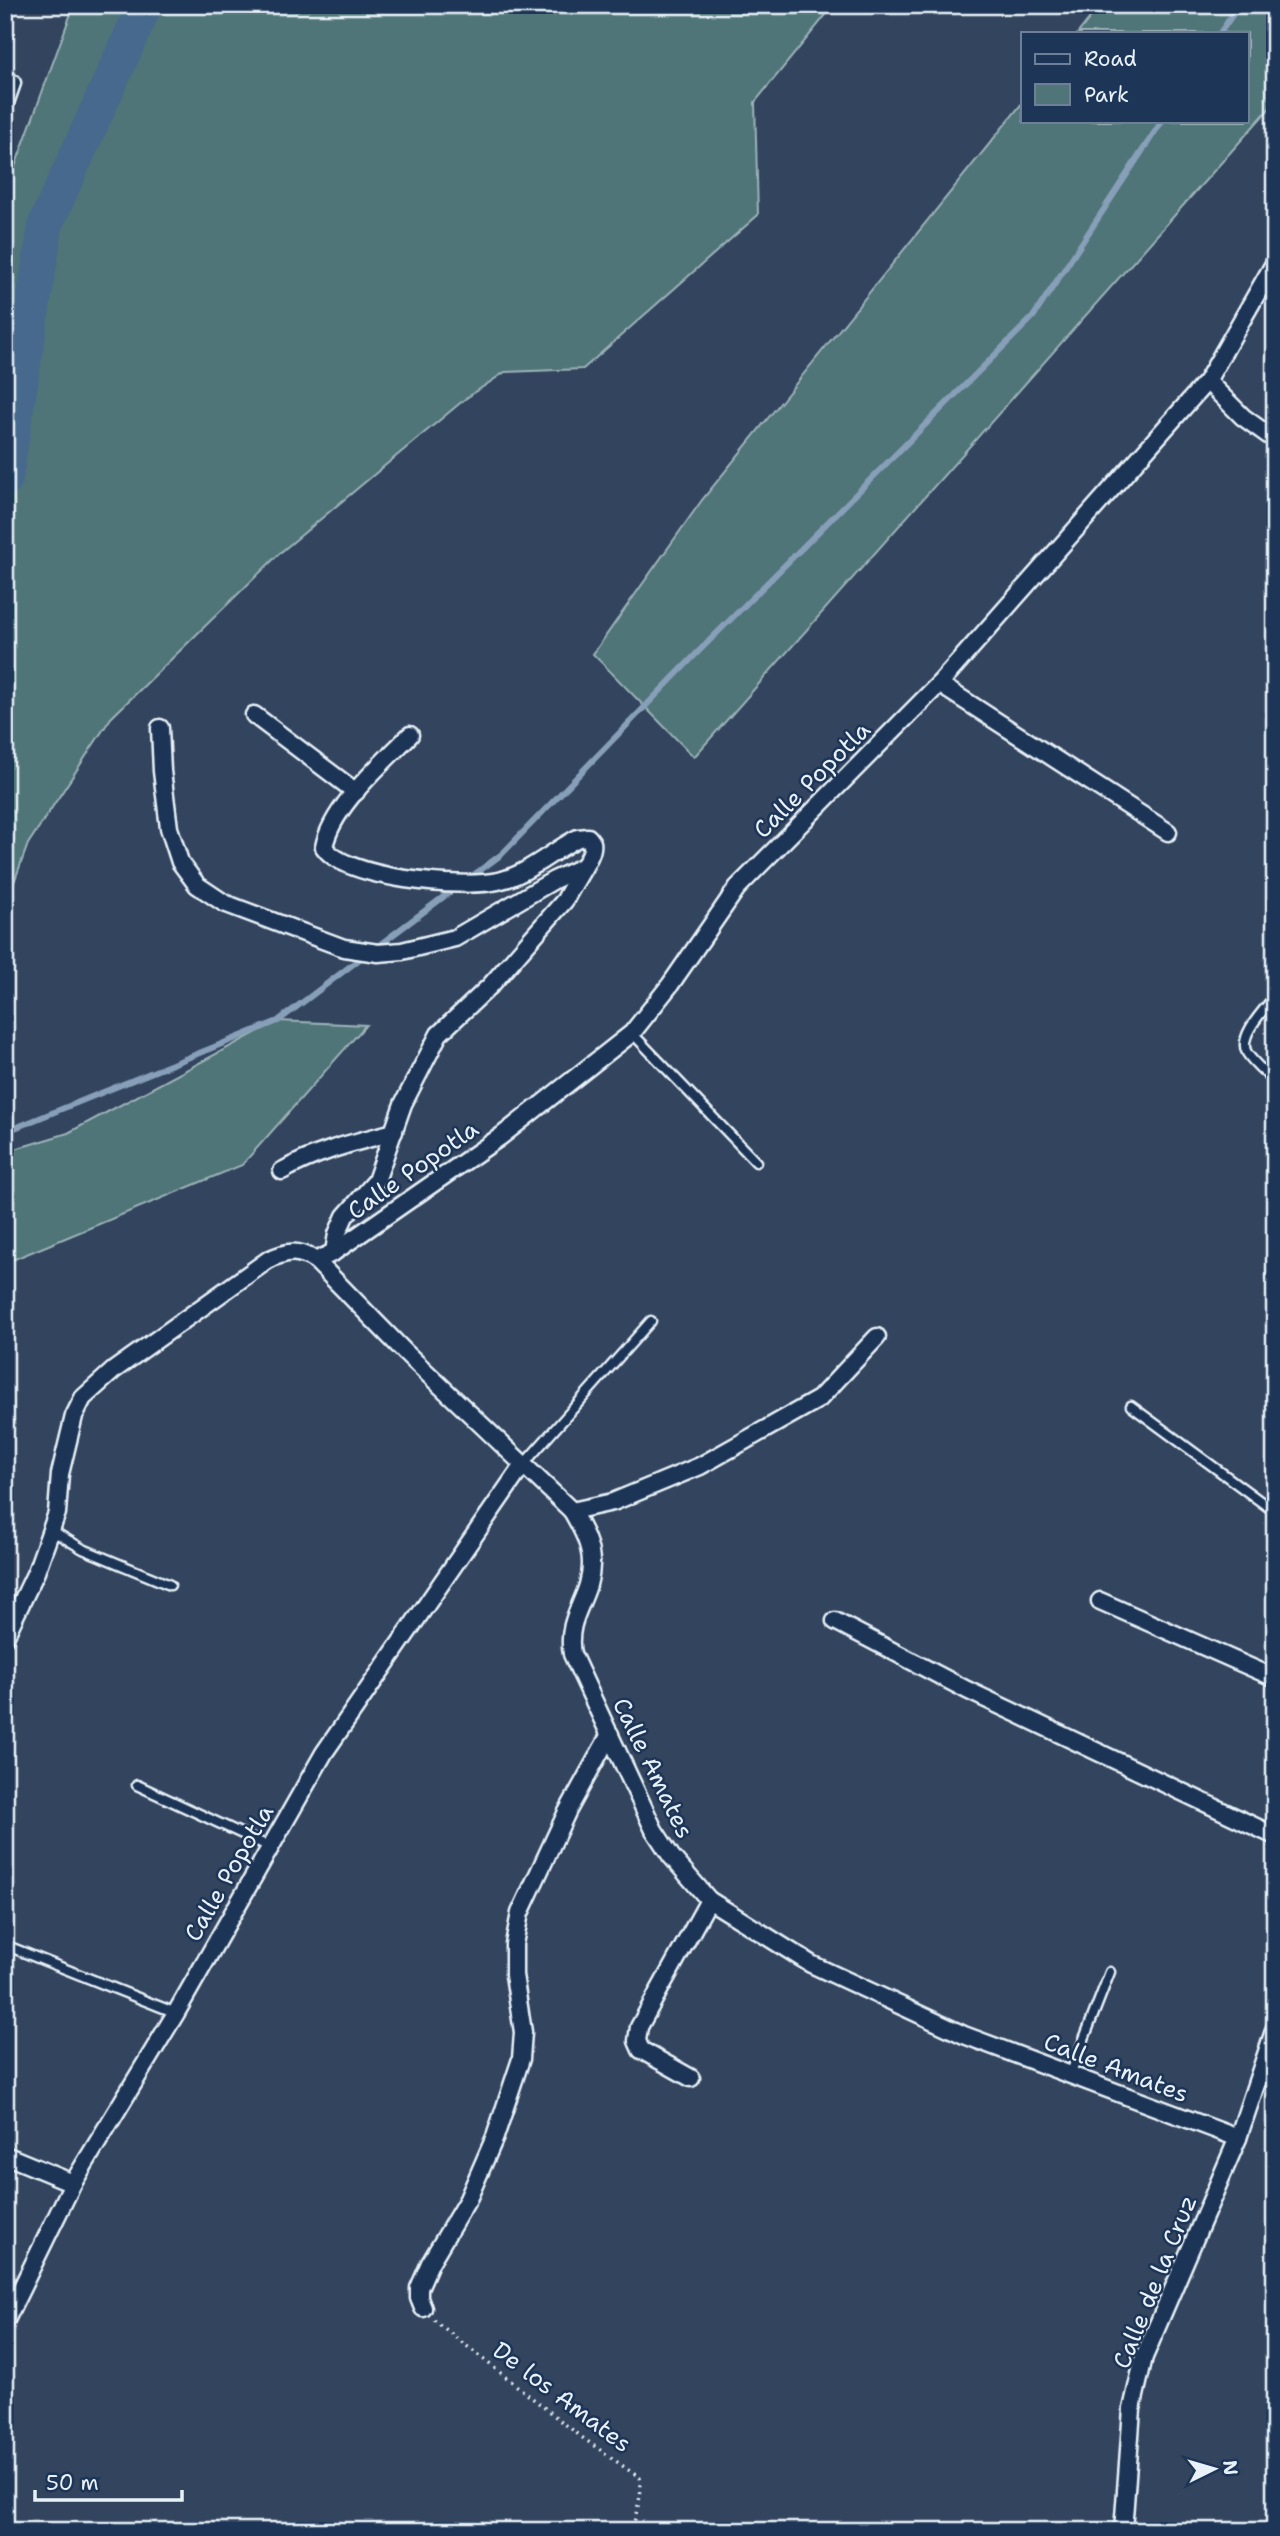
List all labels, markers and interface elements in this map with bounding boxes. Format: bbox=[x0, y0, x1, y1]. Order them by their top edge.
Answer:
legend bbox=[1021, 32, 1248, 122]
text: Road bbox=[1084, 45, 1137, 73]
text: Park bbox=[1084, 81, 1129, 109]
street label: Calle Popotla bbox=[747, 715, 877, 845]
street label: Calle Popotla bbox=[341, 1113, 485, 1227]
street label: Calle Amates bbox=[605, 1692, 701, 1844]
street label: Calle Popotla bbox=[177, 1799, 281, 1947]
street label: Calle Amates bbox=[1039, 2026, 1193, 2110]
street label: Calle de la Cruz bbox=[1106, 2190, 1204, 2374]
street label: De los Amates bbox=[486, 2334, 638, 2460]
north arrow bbox=[1178, 2434, 1248, 2504]
scale bar bbox=[35, 2459, 182, 2503]
text: N bbox=[1217, 2459, 1244, 2476]
text: 50 m bbox=[46, 2469, 99, 2497]

